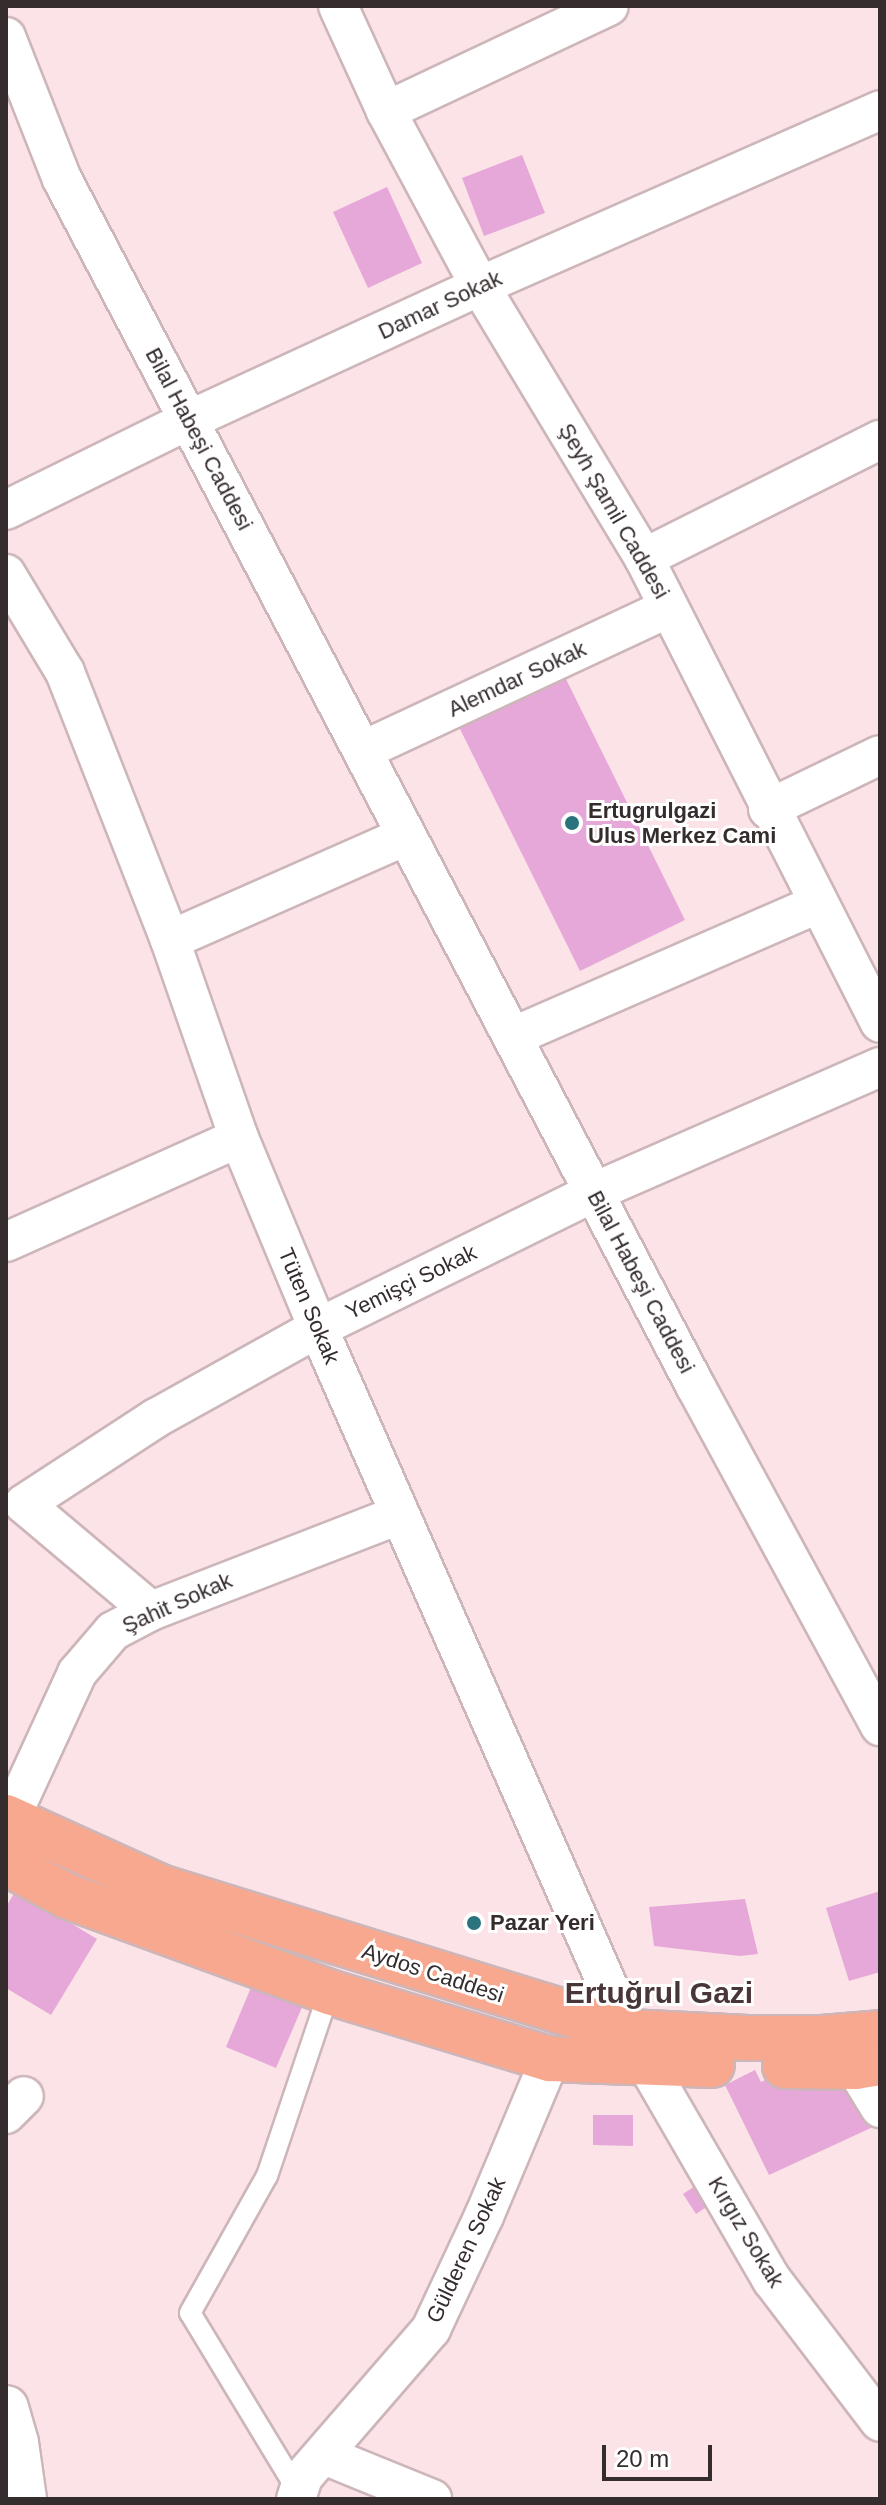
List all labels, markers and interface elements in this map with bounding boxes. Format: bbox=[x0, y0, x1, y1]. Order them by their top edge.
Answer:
street label: Damar Sokak bbox=[374, 265, 506, 345]
street label: Bilal Habeşi Caddesi bbox=[140, 343, 258, 535]
street label: Şeyh Şamil Caddesi bbox=[553, 419, 675, 603]
street label: Alemdar Sokak bbox=[444, 636, 590, 722]
place label: Ertugrulgazi Ulus Merkez Cami bbox=[588, 797, 776, 848]
marker: Ertugrulgazi Ulus Merkez Cami bbox=[563, 814, 581, 832]
street label: Bilal Habeşi Caddesi bbox=[582, 1186, 700, 1378]
street label: Yemişçi Sokak bbox=[341, 1239, 481, 1325]
street label: Tüten Sokak bbox=[273, 1244, 345, 1368]
street label: Şahit Sokak bbox=[118, 1567, 236, 1639]
place label: Pazar Yeri bbox=[490, 1910, 595, 1936]
marker: Pazar Yeri bbox=[465, 1914, 483, 1932]
street label: Aydos Caddesi bbox=[359, 1938, 507, 2008]
district label: Ertuğrul Gazi bbox=[565, 1975, 753, 2011]
street label: Kırgız Sokak bbox=[703, 2172, 789, 2292]
street label: Gülderen Sokak bbox=[421, 2173, 511, 2327]
scale bar bbox=[606, 2429, 716, 2479]
text: 20 m bbox=[616, 2445, 669, 2472]

